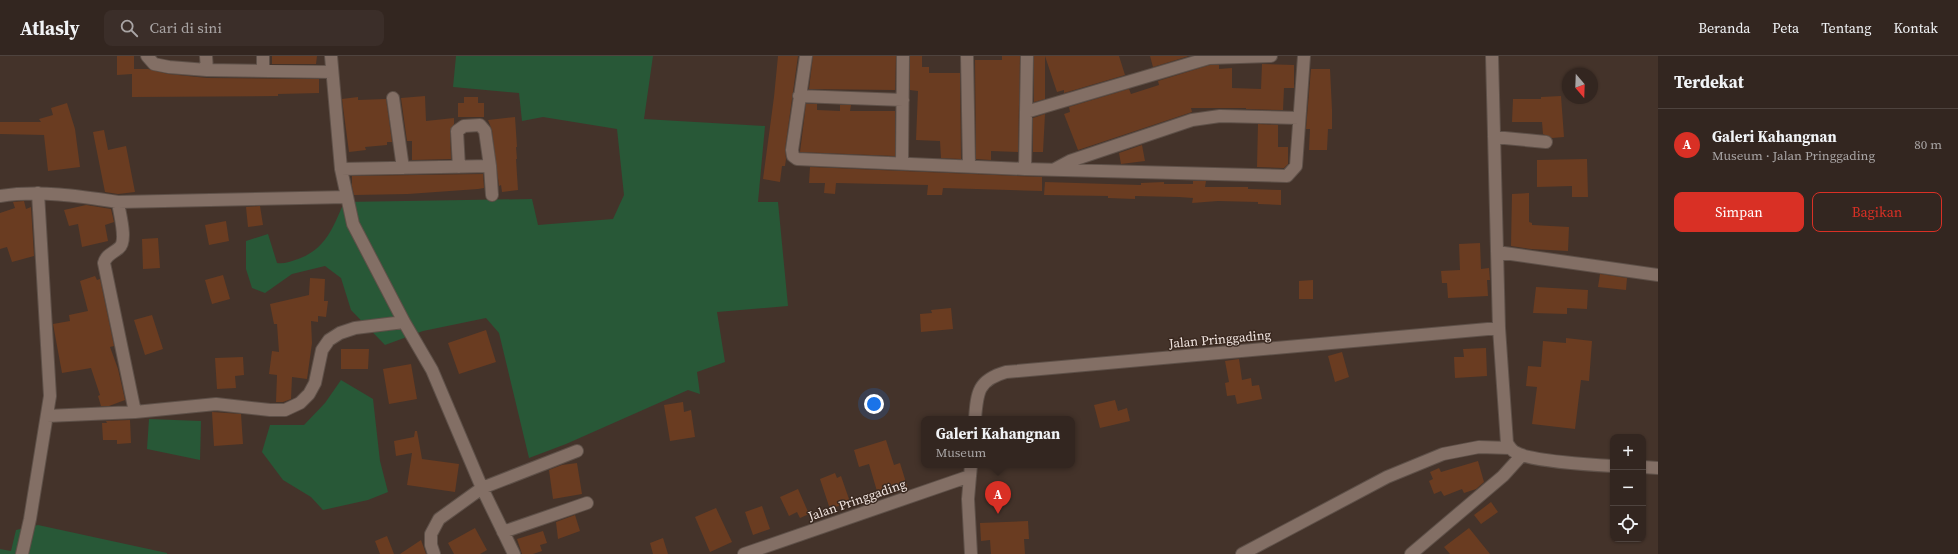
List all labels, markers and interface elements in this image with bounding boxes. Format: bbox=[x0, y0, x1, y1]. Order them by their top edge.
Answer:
search box bbox=[104, 10, 384, 46]
text: Atlasly bbox=[20, 15, 80, 41]
icon: search bbox=[118, 17, 140, 39]
text: Cari di sini bbox=[150, 17, 222, 38]
text: Beranda bbox=[1698, 18, 1750, 38]
text: Peta bbox=[1772, 18, 1799, 38]
text: Tentang bbox=[1821, 18, 1872, 38]
text: Kontak bbox=[1894, 18, 1938, 38]
north arrow bbox=[1562, 68, 1598, 104]
text: Terdekat bbox=[1674, 70, 1744, 94]
text: Galeri Kahangnan bbox=[1712, 126, 1837, 147]
text: A bbox=[1683, 136, 1691, 153]
text: 80 m bbox=[1914, 136, 1942, 153]
text: Museum · Jalan Pringgading bbox=[1712, 147, 1875, 164]
button: Simpan bbox=[1674, 192, 1804, 232]
button: Bagikan bbox=[1812, 192, 1942, 232]
street label: Jalan Pringgading bbox=[1167, 326, 1272, 352]
your location bbox=[864, 394, 884, 414]
popup bbox=[921, 416, 1075, 468]
text: Galeri Kahangnan bbox=[936, 423, 1060, 444]
map controls bbox=[1610, 434, 1646, 542]
button: + bbox=[1610, 434, 1646, 470]
text: Museum bbox=[936, 444, 986, 461]
button: − bbox=[1610, 470, 1646, 506]
street label: Jalan Pringgading bbox=[805, 475, 909, 525]
pin: A bbox=[985, 481, 1011, 514]
button: locate bbox=[1610, 506, 1646, 542]

